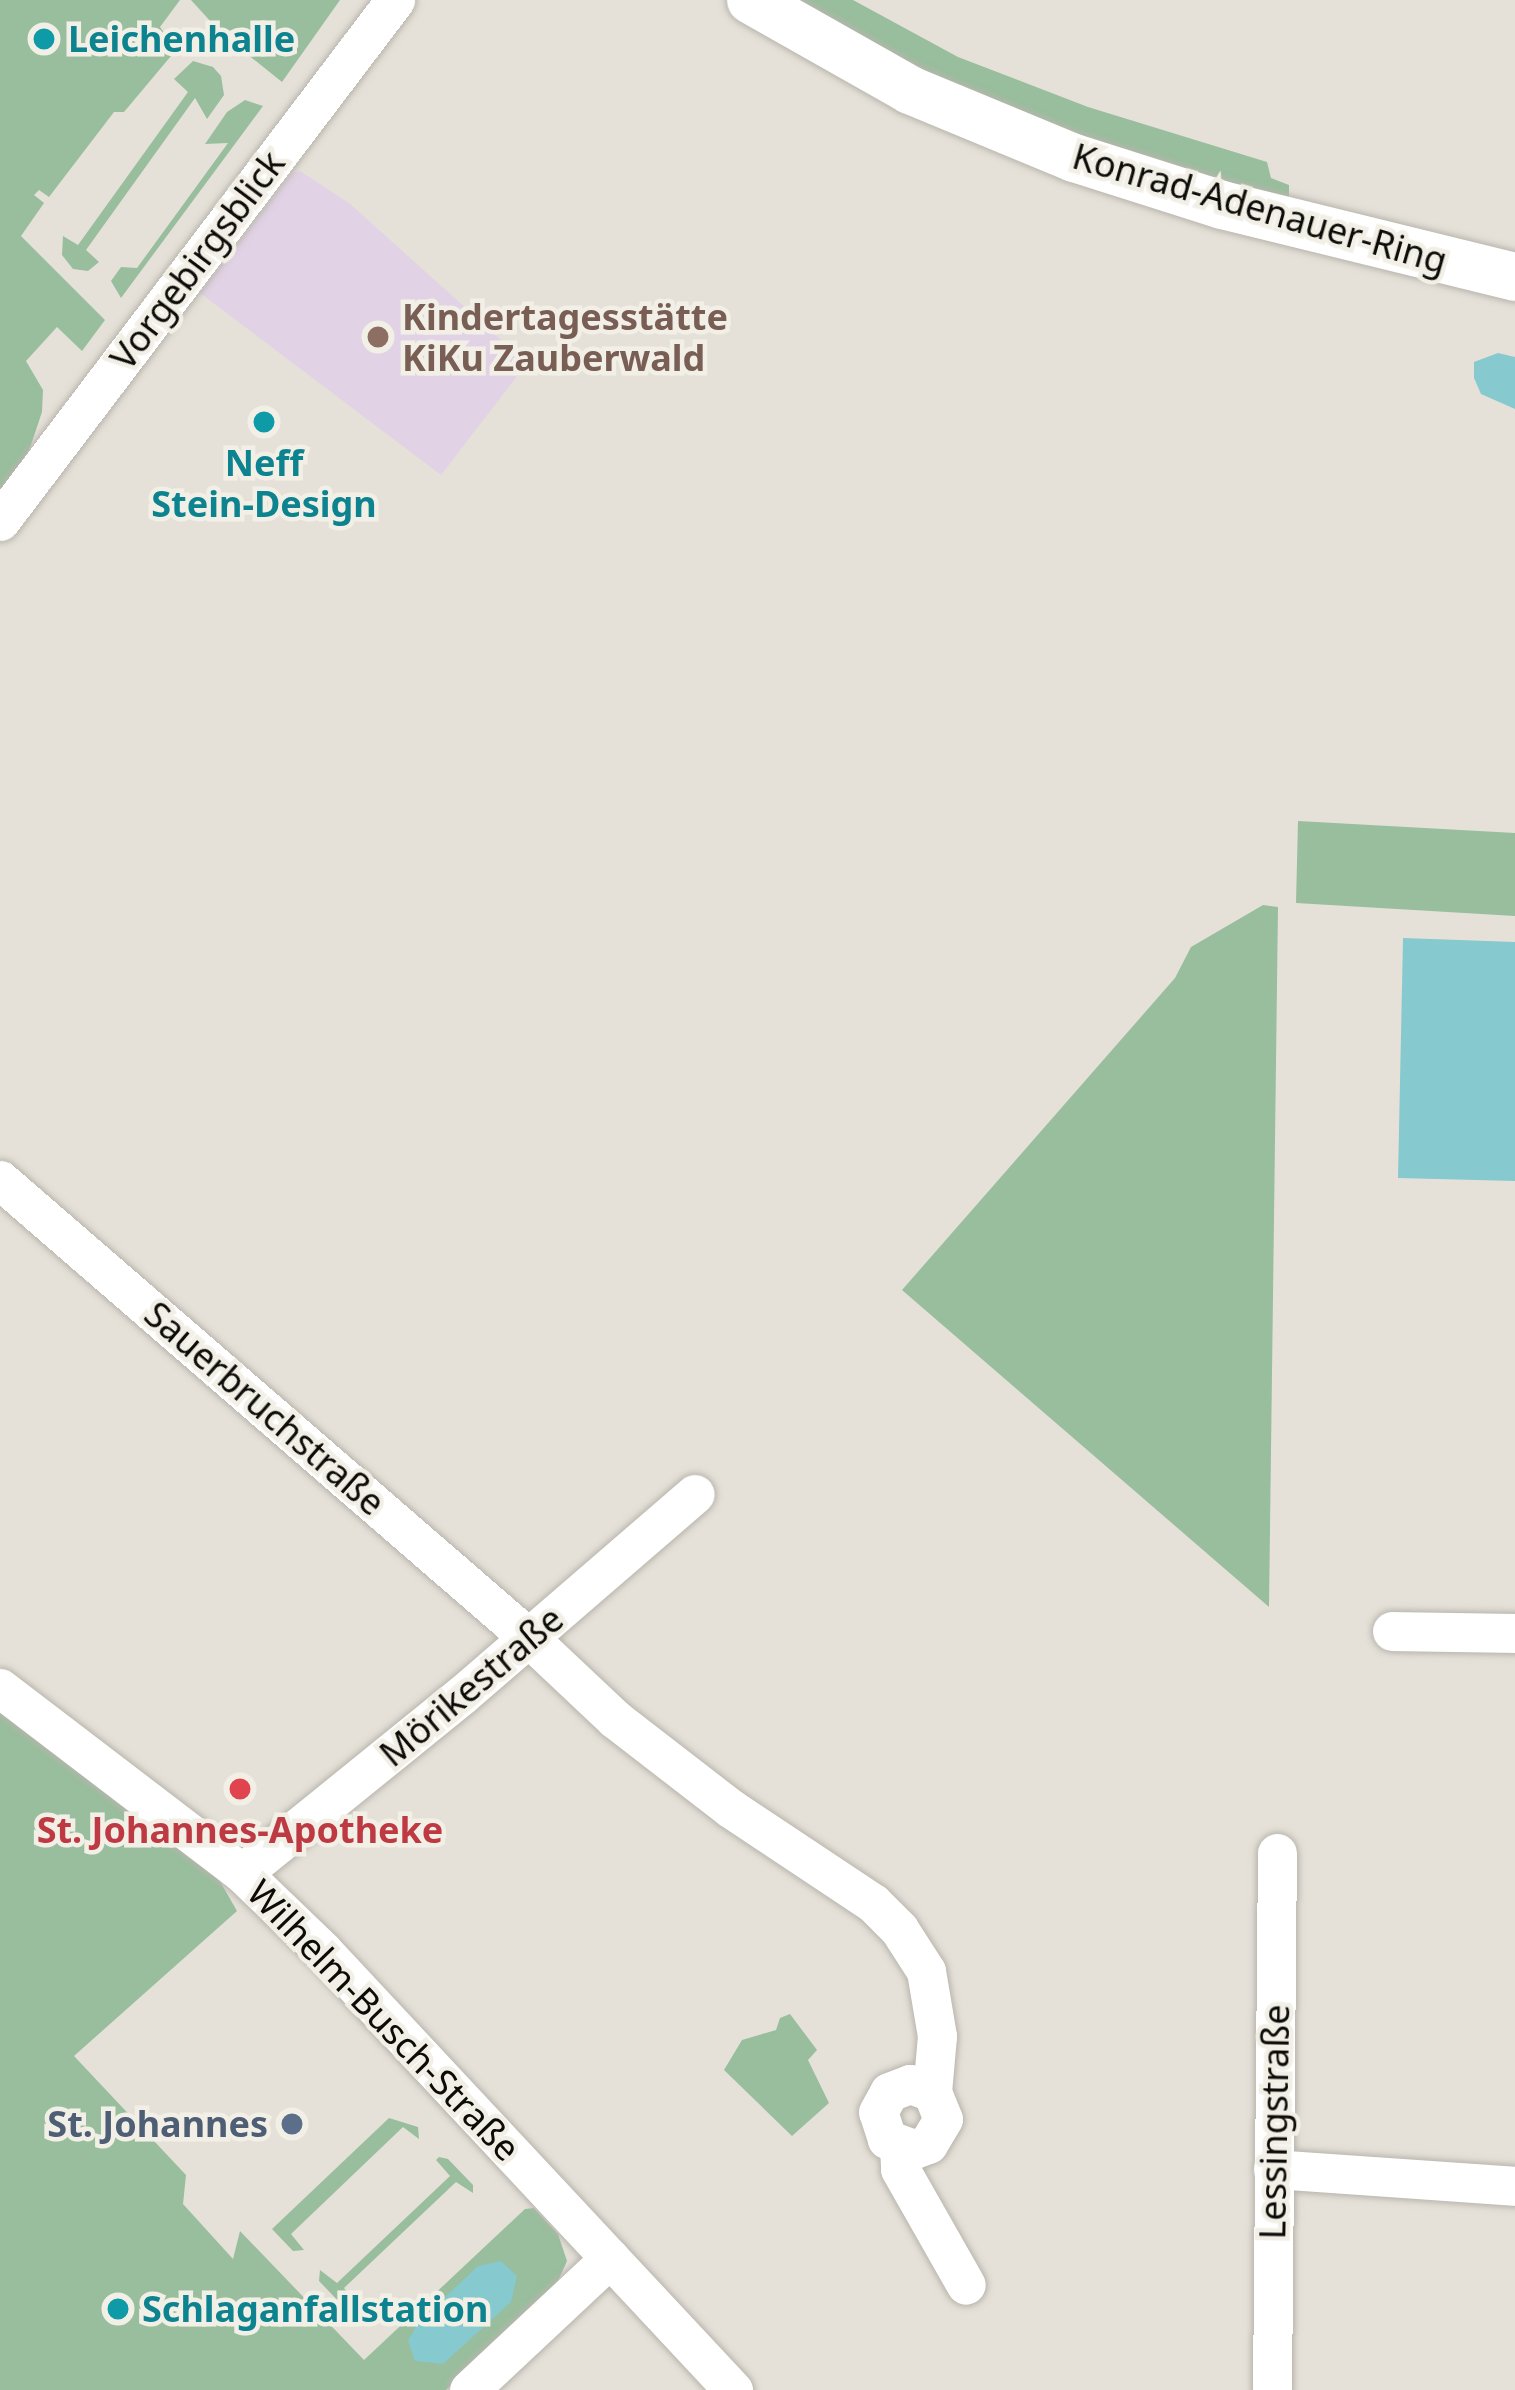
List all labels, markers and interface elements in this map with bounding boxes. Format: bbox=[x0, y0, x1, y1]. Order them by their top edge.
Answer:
place label: Leichenhalle bbox=[68, 17, 295, 61]
marker: Leichenhalle bbox=[31, 26, 57, 52]
street label: Konrad-Adenauer-Ring bbox=[1068, 134, 1452, 282]
street label: Vorgebirgsblick bbox=[101, 142, 293, 378]
place label: Kindertagesstätte KiKu Zauberwald bbox=[402, 294, 728, 379]
marker: Kindertagesstätte KiKu Zauberwald bbox=[365, 324, 391, 350]
marker: Neff Stein-Design bbox=[251, 409, 277, 435]
place label: Neff Stein-Design bbox=[151, 440, 377, 525]
street label: Sauerbruchstraße bbox=[136, 1292, 394, 1524]
street label: Mörikestraße bbox=[371, 1597, 571, 1775]
marker: St. Johannes-Apotheke bbox=[227, 1776, 253, 1802]
place label: St. Johannes-Apotheke bbox=[37, 1808, 443, 1852]
street label: Wilhelm-Busch-Straße bbox=[239, 1871, 529, 2169]
street label: Lessingstraße bbox=[1250, 2004, 1298, 2240]
place label: St. Johannes bbox=[47, 2102, 268, 2146]
marker: St. Johannes bbox=[279, 2111, 305, 2137]
place label: Schlaganfallstation bbox=[142, 2287, 488, 2331]
marker: Schlaganfallstation bbox=[105, 2296, 131, 2322]

